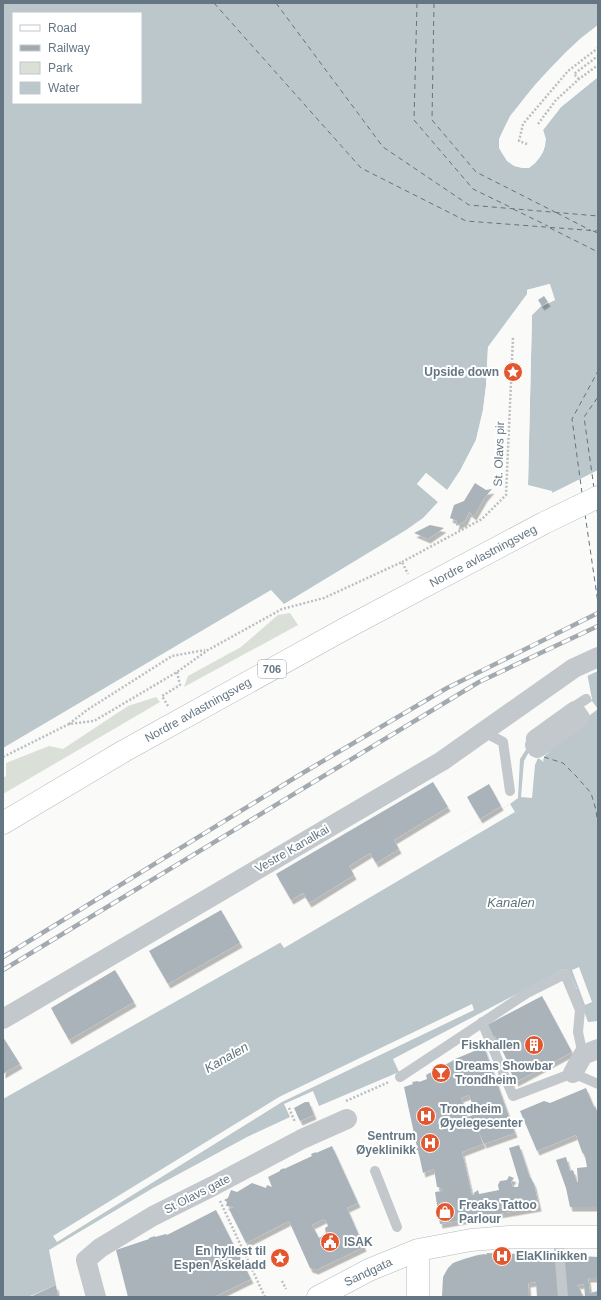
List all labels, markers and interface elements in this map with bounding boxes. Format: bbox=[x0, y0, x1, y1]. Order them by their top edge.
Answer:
legend bbox=[12, 12, 142, 104]
text: Road bbox=[48, 21, 77, 35]
text: Railway bbox=[48, 41, 90, 55]
text: Park bbox=[48, 61, 74, 75]
text: Water bbox=[48, 81, 80, 95]
place icon: Upside down bbox=[502, 361, 524, 383]
place label: Upside down bbox=[424, 365, 499, 379]
street label: St. Olavs pir bbox=[491, 421, 507, 487]
street label: Nordre avlastningsveg bbox=[427, 522, 539, 590]
road number: 706 bbox=[258, 660, 286, 678]
street label: Nordre avlastningsveg bbox=[142, 675, 254, 745]
street label: Vestre Kanalkai bbox=[252, 822, 332, 876]
water label: Kanalen bbox=[487, 895, 535, 910]
building icon: Fiskhallen bbox=[523, 1034, 545, 1056]
place label: Fiskhallen bbox=[461, 1038, 520, 1052]
water label: Kanalen bbox=[202, 1039, 251, 1076]
place label: Dreams Showbar Trondheim bbox=[455, 1059, 553, 1087]
bar icon: Dreams Showbar Trondheim bbox=[430, 1062, 452, 1084]
place label: Trondheim Øyelegesenter bbox=[440, 1102, 523, 1130]
hospital icon: Trondheim Øyelegesenter bbox=[415, 1105, 437, 1127]
place label: Sentrum Øyeklinikk bbox=[356, 1129, 416, 1157]
hospital icon: Sentrum Øyeklinikk bbox=[419, 1132, 441, 1154]
street label: St Olavs gate bbox=[162, 1171, 233, 1217]
place label: Freaks Tattoo Parlour bbox=[459, 1198, 537, 1226]
shop icon: Freaks Tattoo Parlour bbox=[434, 1201, 456, 1223]
public building icon: ISAK bbox=[319, 1231, 341, 1253]
place label: ISAK bbox=[344, 1235, 373, 1249]
place label: En hyllest til Espen Askeladd bbox=[174, 1244, 266, 1272]
hospital icon: ElaKlinikken bbox=[491, 1245, 513, 1267]
place icon: En hyllest til Espen Askeladd bbox=[269, 1247, 291, 1269]
place label: ElaKlinikken bbox=[516, 1249, 587, 1263]
street label: Sandgata bbox=[342, 1255, 395, 1289]

